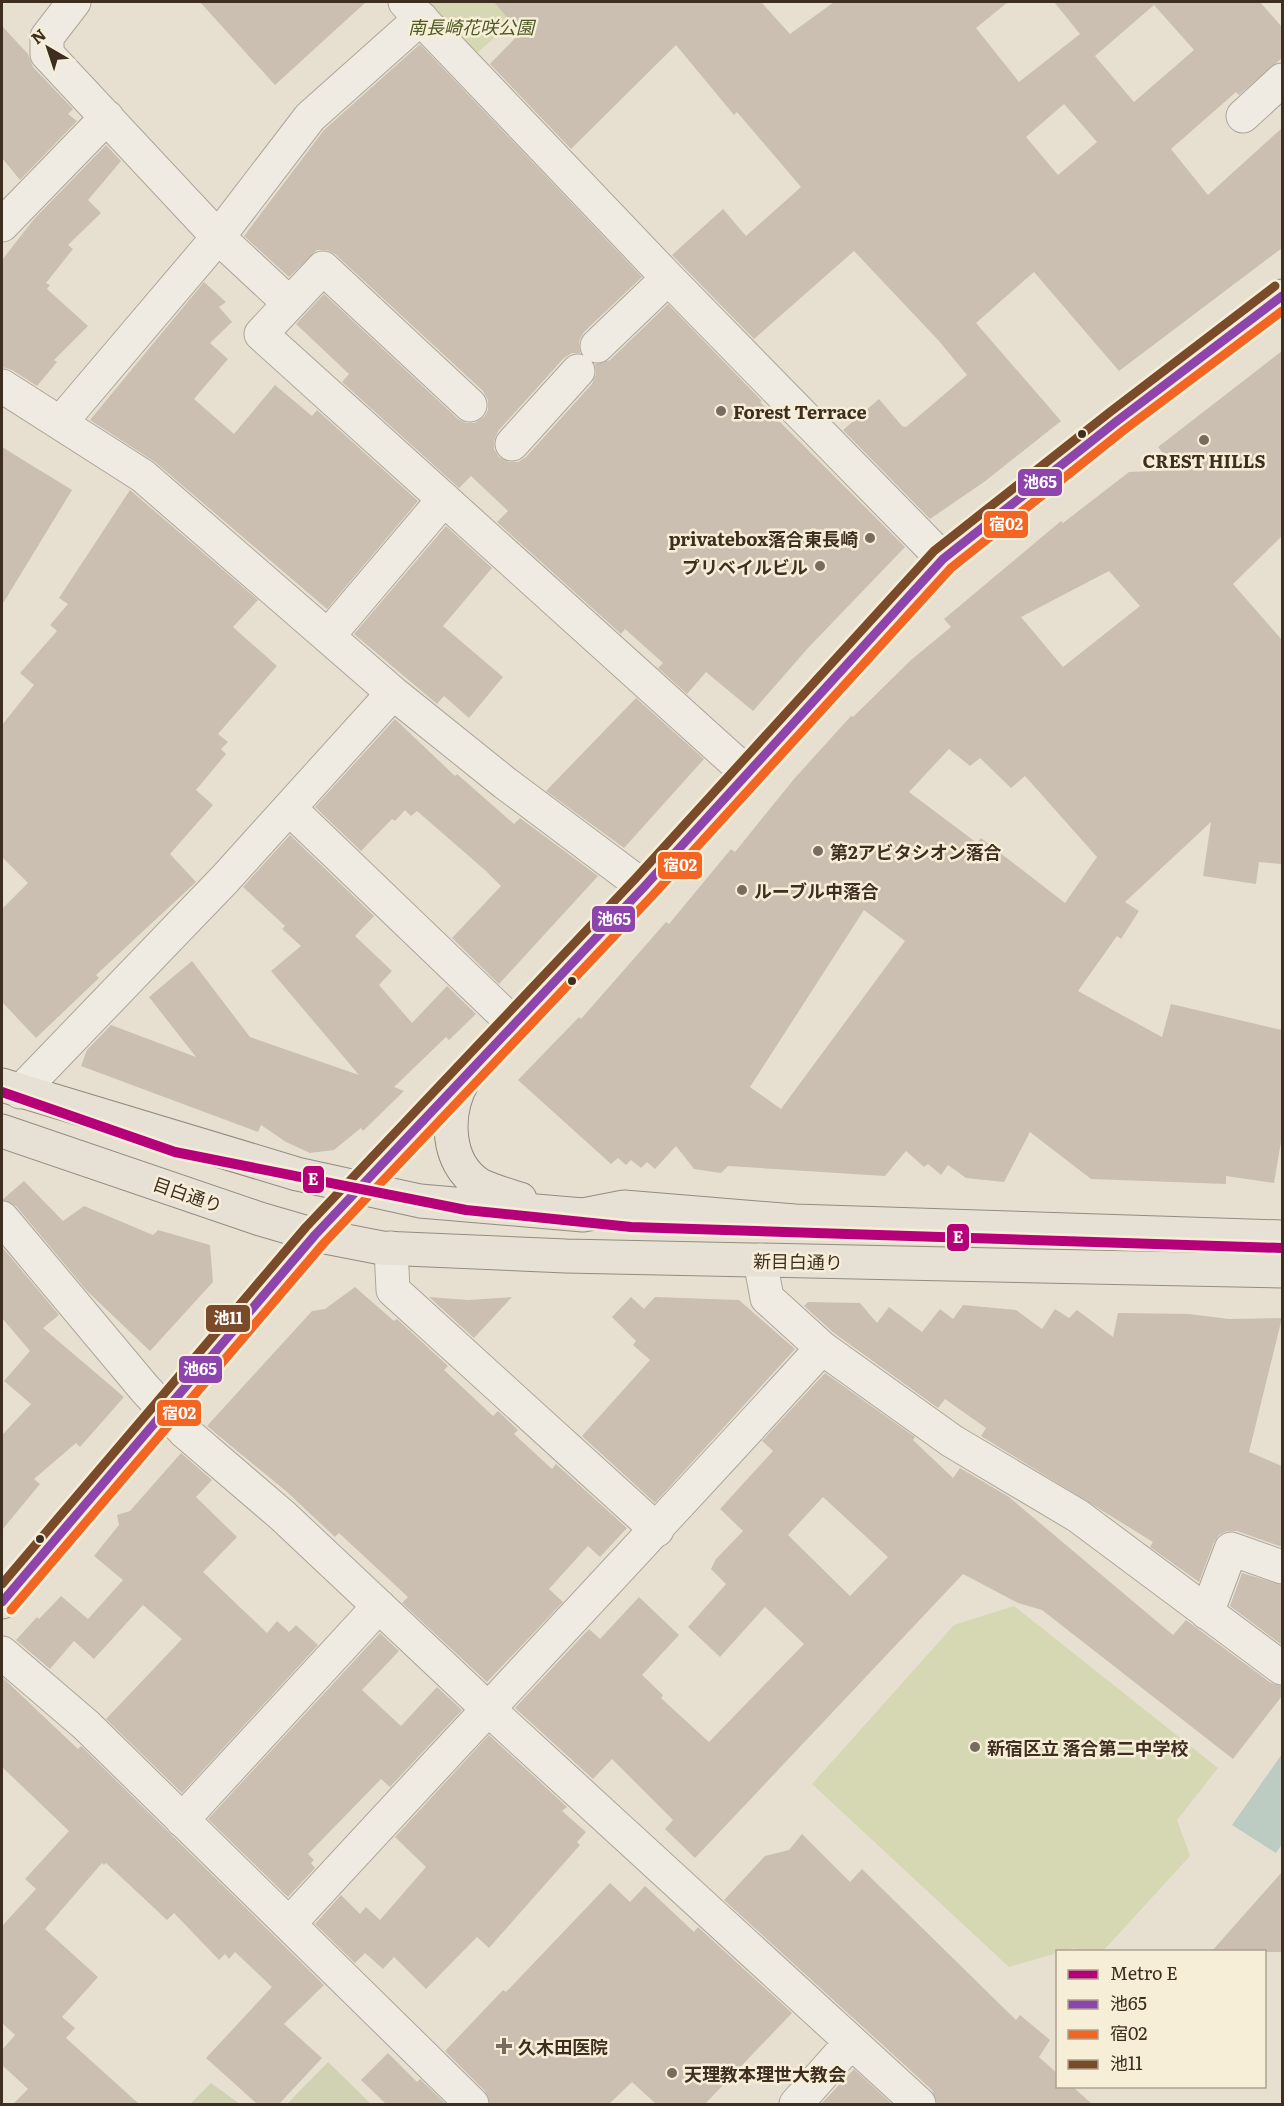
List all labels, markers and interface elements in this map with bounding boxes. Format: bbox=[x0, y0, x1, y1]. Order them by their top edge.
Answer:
park label: 南長崎花咲公園 bbox=[408, 13, 537, 40]
north arrow bbox=[18, 18, 78, 78]
text: N bbox=[25, 22, 51, 49]
place label: Forest Terrace bbox=[733, 398, 867, 425]
marker: Forest Terrace bbox=[714, 404, 728, 418]
unlabelled marker bbox=[1076, 428, 1088, 440]
marker: CREST HILLS bbox=[1197, 433, 1211, 447]
place label: CREST HILLS bbox=[1143, 447, 1265, 474]
line badge: 池65 bbox=[1017, 468, 1063, 497]
text: 池65 bbox=[1023, 469, 1057, 493]
line badge: 宿02 bbox=[983, 510, 1029, 539]
text: 宿02 bbox=[989, 511, 1024, 535]
place label: privatebox落合東長崎 bbox=[669, 525, 858, 552]
marker: privatebox落合東長崎 bbox=[863, 531, 877, 545]
place label: プリベイルビル bbox=[682, 553, 808, 580]
marker: プリベイルビル bbox=[813, 559, 827, 573]
place label: 第2アビタシオン落合 bbox=[830, 838, 1002, 865]
marker: 第2アビタシオン落合 bbox=[811, 844, 825, 858]
line badge: 宿02 bbox=[657, 851, 703, 880]
text: 宿02 bbox=[663, 852, 698, 876]
place label: ルーブル中落合 bbox=[754, 877, 879, 904]
marker: ルーブル中落合 bbox=[735, 883, 749, 897]
line badge: 池65 bbox=[591, 905, 636, 933]
text: 池65 bbox=[597, 906, 631, 930]
unlabelled marker bbox=[566, 975, 578, 987]
line badge: E bbox=[302, 1165, 325, 1194]
text: E bbox=[308, 1166, 319, 1190]
street label: 目白通り bbox=[150, 1170, 226, 1218]
line badge: E bbox=[946, 1223, 970, 1252]
text: E bbox=[953, 1224, 964, 1248]
street label: 新目白通り bbox=[753, 1247, 843, 1275]
line badge: 池11 bbox=[205, 1304, 251, 1333]
text: 池11 bbox=[213, 1305, 243, 1329]
line badge: 池65 bbox=[178, 1355, 223, 1384]
text: 池65 bbox=[183, 1356, 217, 1380]
line badge: 宿02 bbox=[156, 1399, 202, 1427]
text: 宿02 bbox=[162, 1400, 197, 1424]
unlabelled marker bbox=[34, 1533, 46, 1545]
place label: 新宿区立 落合第二中学校 bbox=[987, 1734, 1189, 1761]
marker: 新宿区立 落合第二中学校 bbox=[968, 1740, 982, 1754]
legend bbox=[1056, 1950, 1266, 2088]
text: Metro E bbox=[1110, 1959, 1178, 1986]
text: 池65 bbox=[1110, 1989, 1147, 2016]
text: 宿02 bbox=[1110, 2019, 1147, 2046]
place label: 久木田医院 bbox=[518, 2033, 608, 2060]
marker: 久木田医院 bbox=[495, 2037, 513, 2055]
text: 池11 bbox=[1110, 2049, 1143, 2076]
place label: 天理教本理世大教会 bbox=[684, 2060, 846, 2087]
marker: 天理教本理世大教会 bbox=[665, 2066, 679, 2080]

